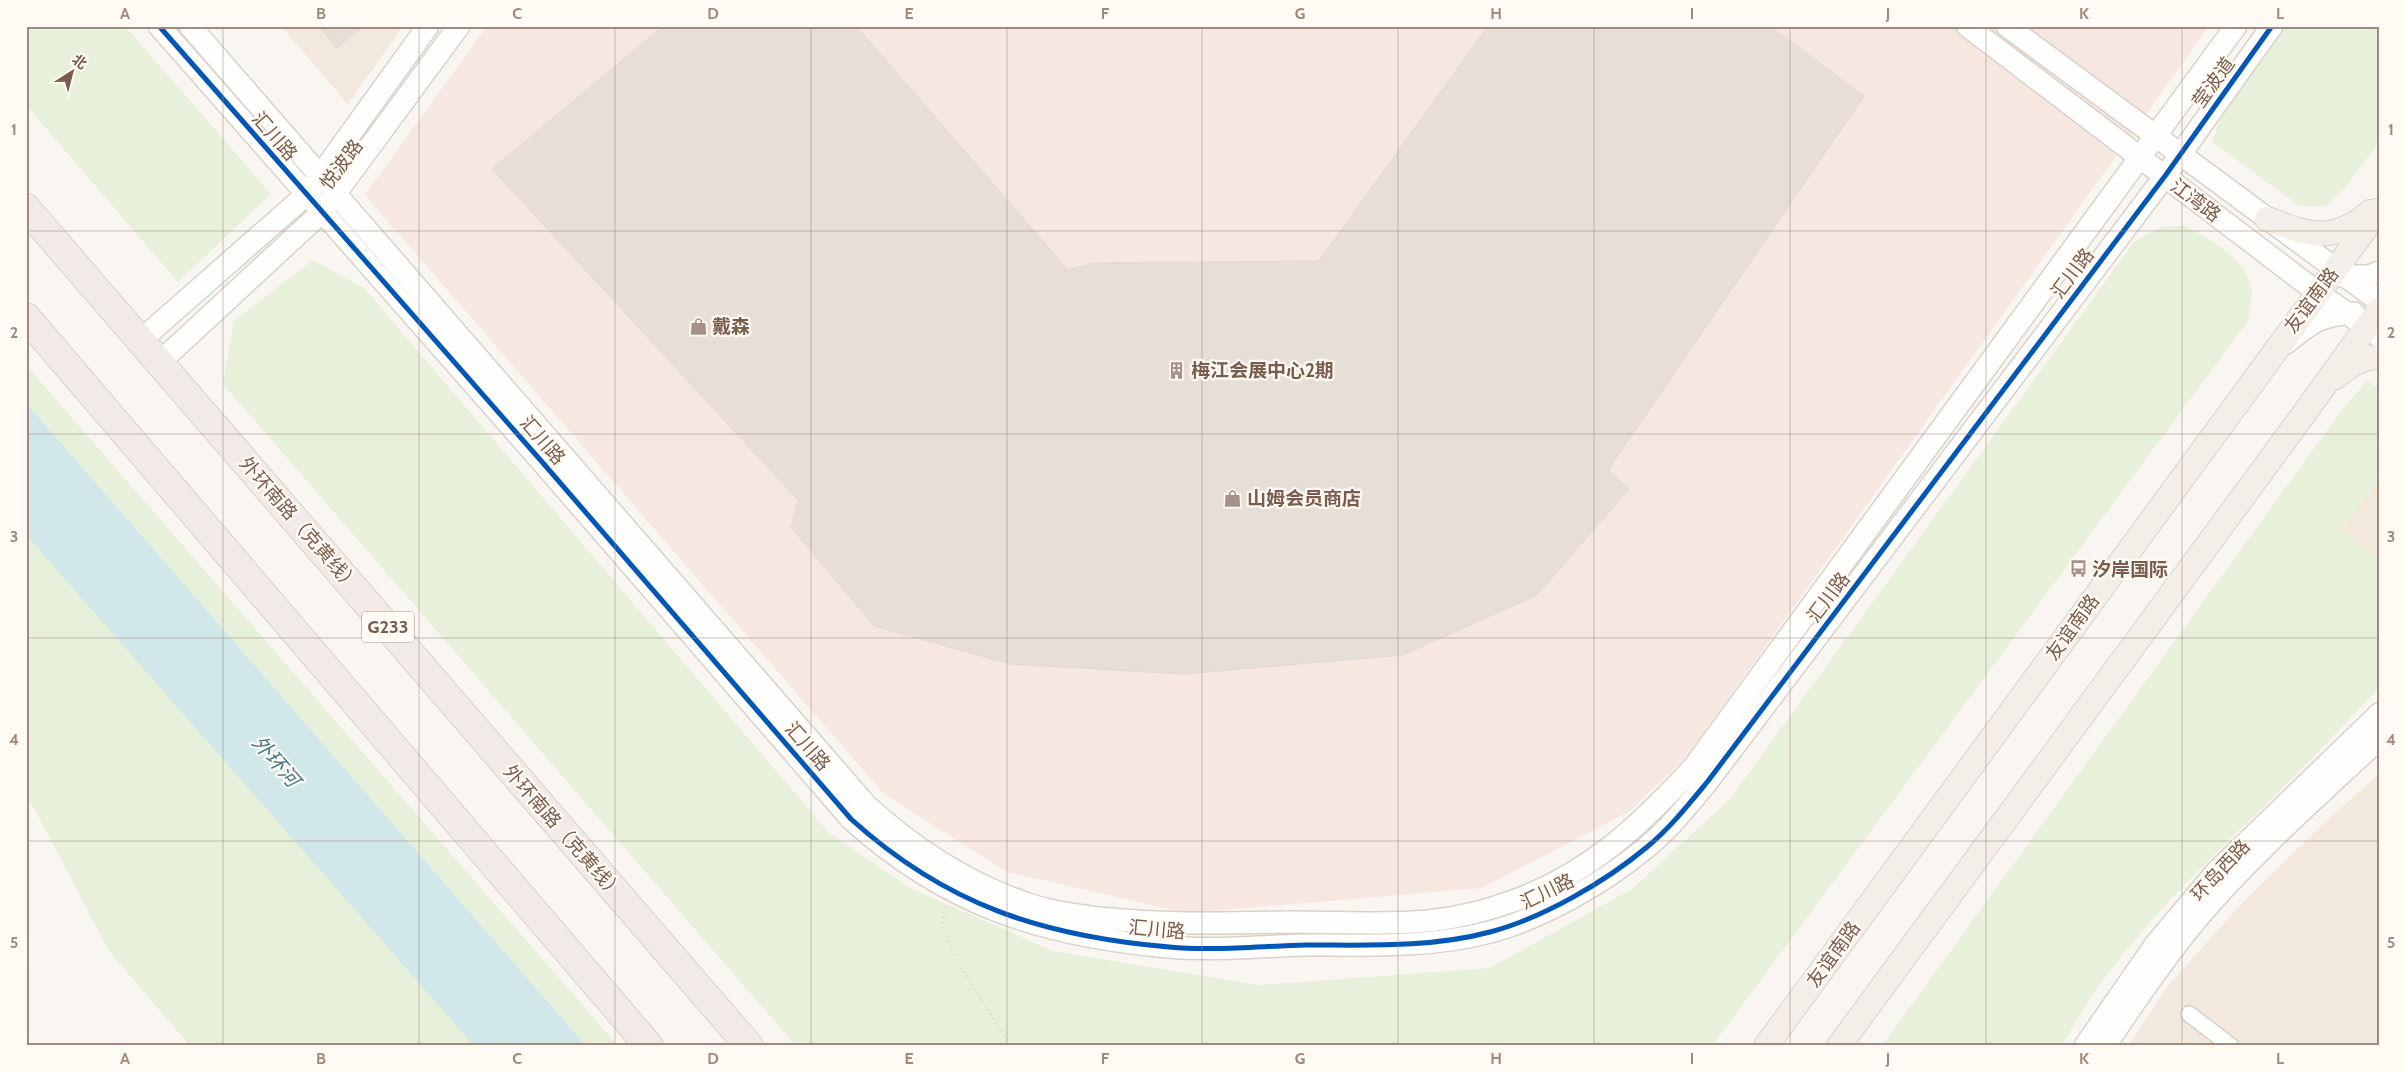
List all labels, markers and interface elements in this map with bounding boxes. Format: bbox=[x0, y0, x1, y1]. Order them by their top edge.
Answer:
text: A bbox=[120, 4, 130, 23]
text: B bbox=[316, 4, 326, 23]
text: C bbox=[512, 4, 522, 23]
text: D bbox=[707, 4, 719, 23]
text: E bbox=[904, 4, 914, 23]
text: F bbox=[1101, 4, 1110, 23]
text: G bbox=[1295, 4, 1305, 23]
text: H bbox=[1490, 4, 1502, 23]
text: I bbox=[1690, 4, 1694, 23]
text: J bbox=[1885, 4, 1890, 23]
text: K bbox=[2079, 4, 2089, 23]
text: L bbox=[2276, 4, 2284, 23]
north arrow bbox=[48, 48, 98, 98]
text: 北 bbox=[69, 50, 91, 73]
street label: 莹波道 bbox=[2187, 52, 2239, 112]
street label: 汇川路 bbox=[247, 107, 302, 165]
text: 1 bbox=[11, 120, 17, 139]
text: 1 bbox=[2388, 120, 2394, 139]
street label: 悦波路 bbox=[315, 135, 368, 194]
street label: 江湾路 bbox=[2166, 174, 2225, 227]
street label: 汇川路 bbox=[2046, 244, 2099, 303]
street label: 友谊南路 bbox=[2279, 263, 2343, 338]
place label: 戴森 bbox=[712, 315, 750, 338]
shop icon: 戴森 bbox=[688, 316, 708, 336]
text: 2 bbox=[10, 323, 18, 342]
text: 2 bbox=[2387, 323, 2395, 342]
place label: 梅江会展中心2期 bbox=[1191, 359, 1334, 382]
building icon: 梅江会展中心2期 bbox=[1167, 360, 1187, 380]
street label: 汇川路 bbox=[515, 411, 570, 469]
street label: 外环南路（克黄线） bbox=[235, 452, 364, 596]
place label: 山姆会员商店 bbox=[1247, 487, 1361, 510]
shop icon: 山姆会员商店 bbox=[1223, 488, 1243, 508]
text: 3 bbox=[10, 527, 18, 546]
text: 3 bbox=[2387, 527, 2395, 546]
place label: 汐岸国际 bbox=[2092, 558, 2168, 581]
bus stop icon: 汐岸国际 bbox=[2068, 559, 2088, 579]
street label: 汇川路 bbox=[1802, 568, 1855, 627]
street label: 友谊南路 bbox=[2041, 590, 2104, 665]
road number: G233 bbox=[362, 612, 414, 642]
street label: 汇川路 bbox=[780, 717, 835, 775]
text: 4 bbox=[9, 730, 19, 749]
water label: 外环河 bbox=[247, 730, 307, 795]
text: 4 bbox=[2386, 730, 2396, 749]
street label: 外环南路（克黄线） bbox=[499, 760, 628, 904]
street label: 环岛西路 bbox=[2186, 835, 2255, 906]
street label: 汇川路 bbox=[1517, 869, 1578, 914]
street label: 汇川路 bbox=[1128, 916, 1186, 943]
street label: 友谊南路 bbox=[1802, 917, 1865, 992]
text: 5 bbox=[10, 933, 18, 952]
text: 5 bbox=[2387, 933, 2395, 952]
text: A bbox=[120, 1049, 130, 1068]
text: B bbox=[316, 1049, 326, 1068]
text: C bbox=[512, 1049, 522, 1068]
text: D bbox=[707, 1049, 719, 1068]
text: E bbox=[904, 1049, 914, 1068]
text: F bbox=[1101, 1049, 1110, 1068]
text: G bbox=[1295, 1049, 1305, 1068]
text: H bbox=[1490, 1049, 1502, 1068]
text: I bbox=[1690, 1049, 1694, 1068]
text: J bbox=[1885, 1049, 1890, 1068]
text: K bbox=[2079, 1049, 2089, 1068]
text: L bbox=[2276, 1049, 2284, 1068]

